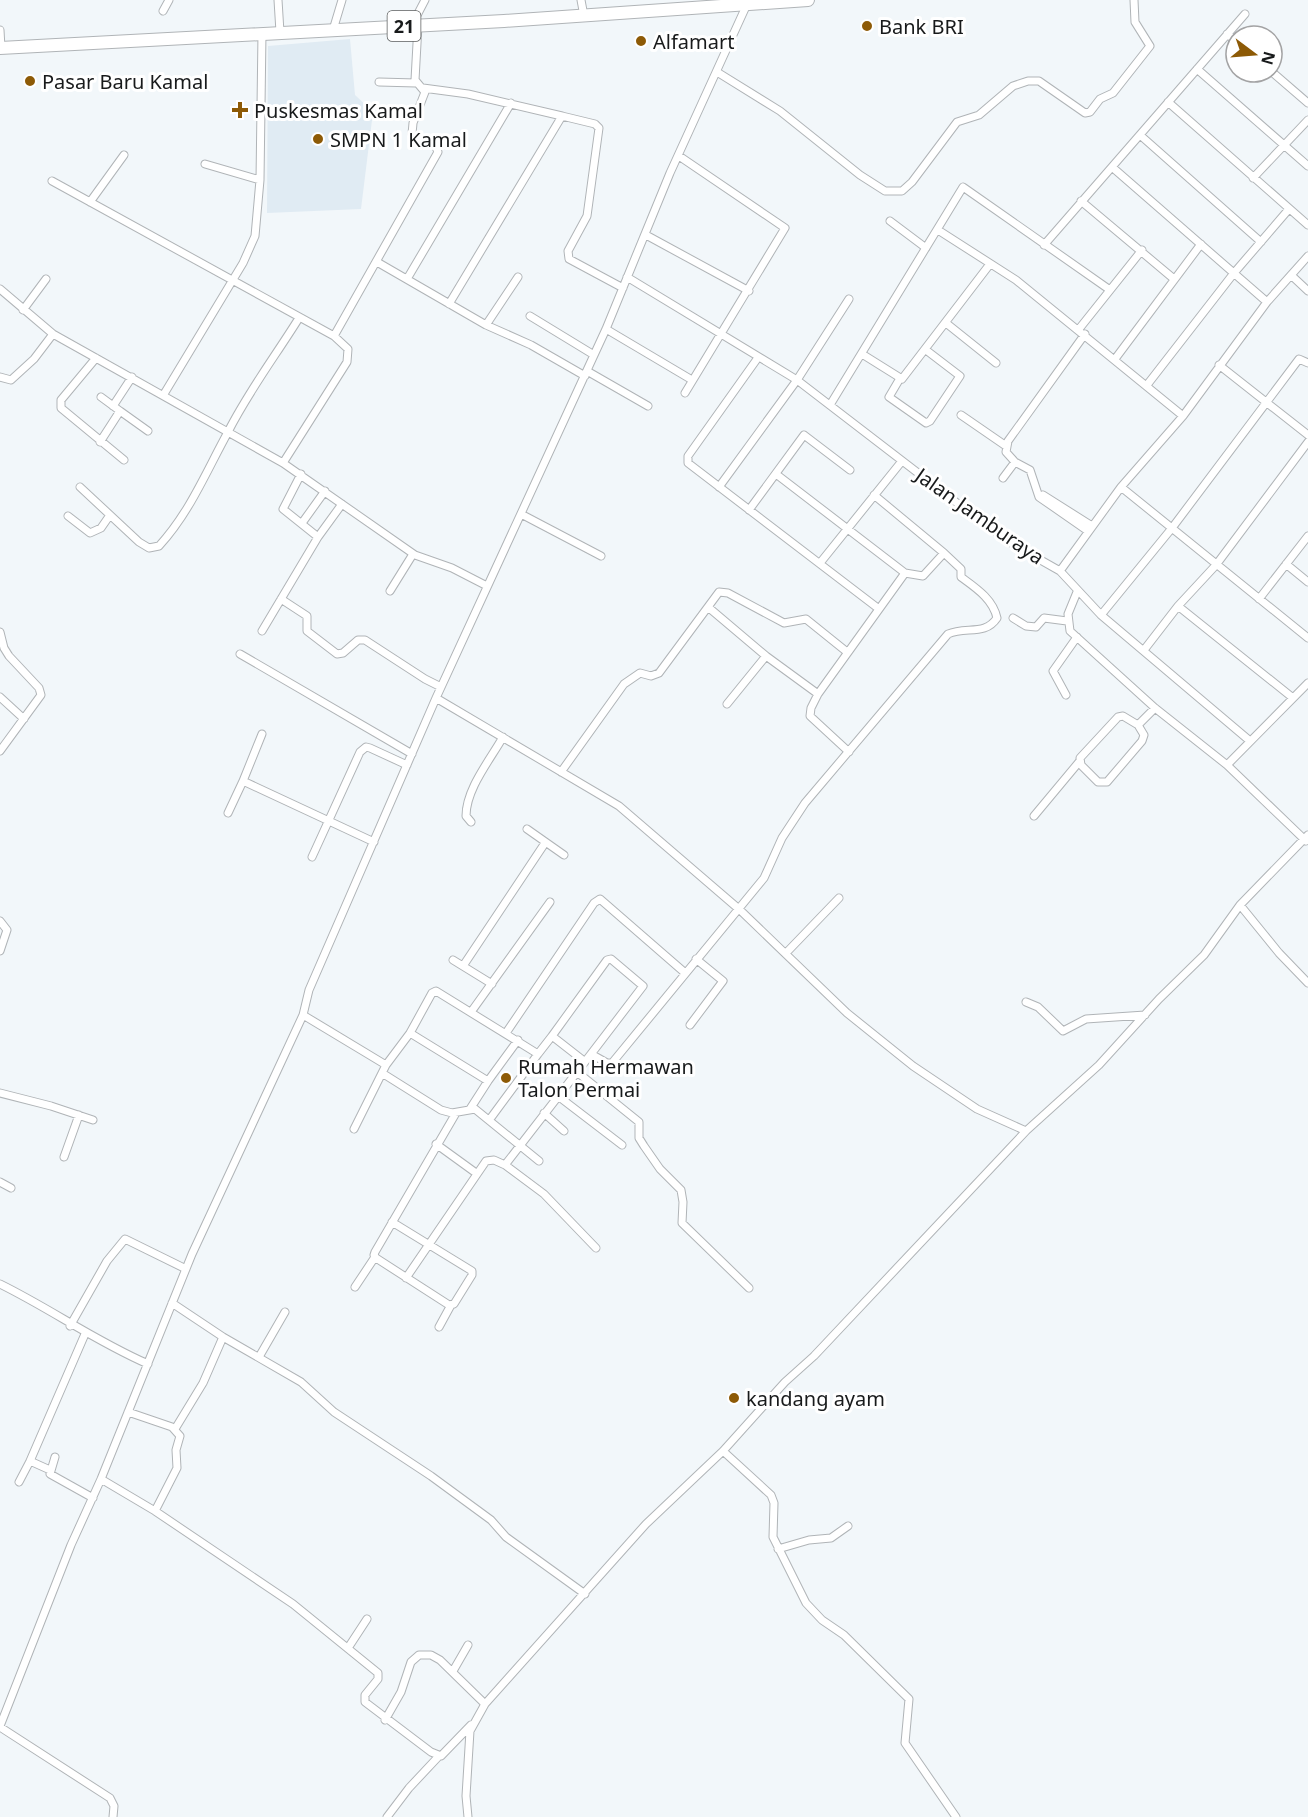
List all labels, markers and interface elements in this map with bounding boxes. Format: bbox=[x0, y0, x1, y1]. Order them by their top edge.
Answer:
road number: 21 bbox=[388, 11, 420, 41]
place label: Bank BRI bbox=[879, 13, 964, 40]
marker: Bank BRI bbox=[860, 19, 874, 33]
north arrow bbox=[1224, 24, 1284, 84]
place label: Alfamart bbox=[653, 28, 734, 55]
marker: Alfamart bbox=[634, 34, 648, 48]
text: N bbox=[1256, 49, 1281, 67]
place label: Pasar Baru Kamal bbox=[42, 68, 208, 95]
marker: Pasar Baru Kamal bbox=[23, 74, 37, 88]
place label: Puskesmas Kamal bbox=[254, 97, 423, 124]
marker: Puskesmas Kamal bbox=[231, 101, 249, 119]
place label: SMPN 1 Kamal bbox=[330, 126, 467, 153]
marker: SMPN 1 Kamal bbox=[311, 132, 325, 146]
street label: Jalan Jamburaya bbox=[909, 460, 1050, 570]
place label: Rumah Hermawan Talon Permai bbox=[518, 1053, 694, 1103]
marker: Rumah Hermawan Talon Permai bbox=[499, 1071, 513, 1085]
place label: kandang ayam bbox=[746, 1385, 885, 1412]
marker: kandang ayam bbox=[727, 1391, 741, 1405]

